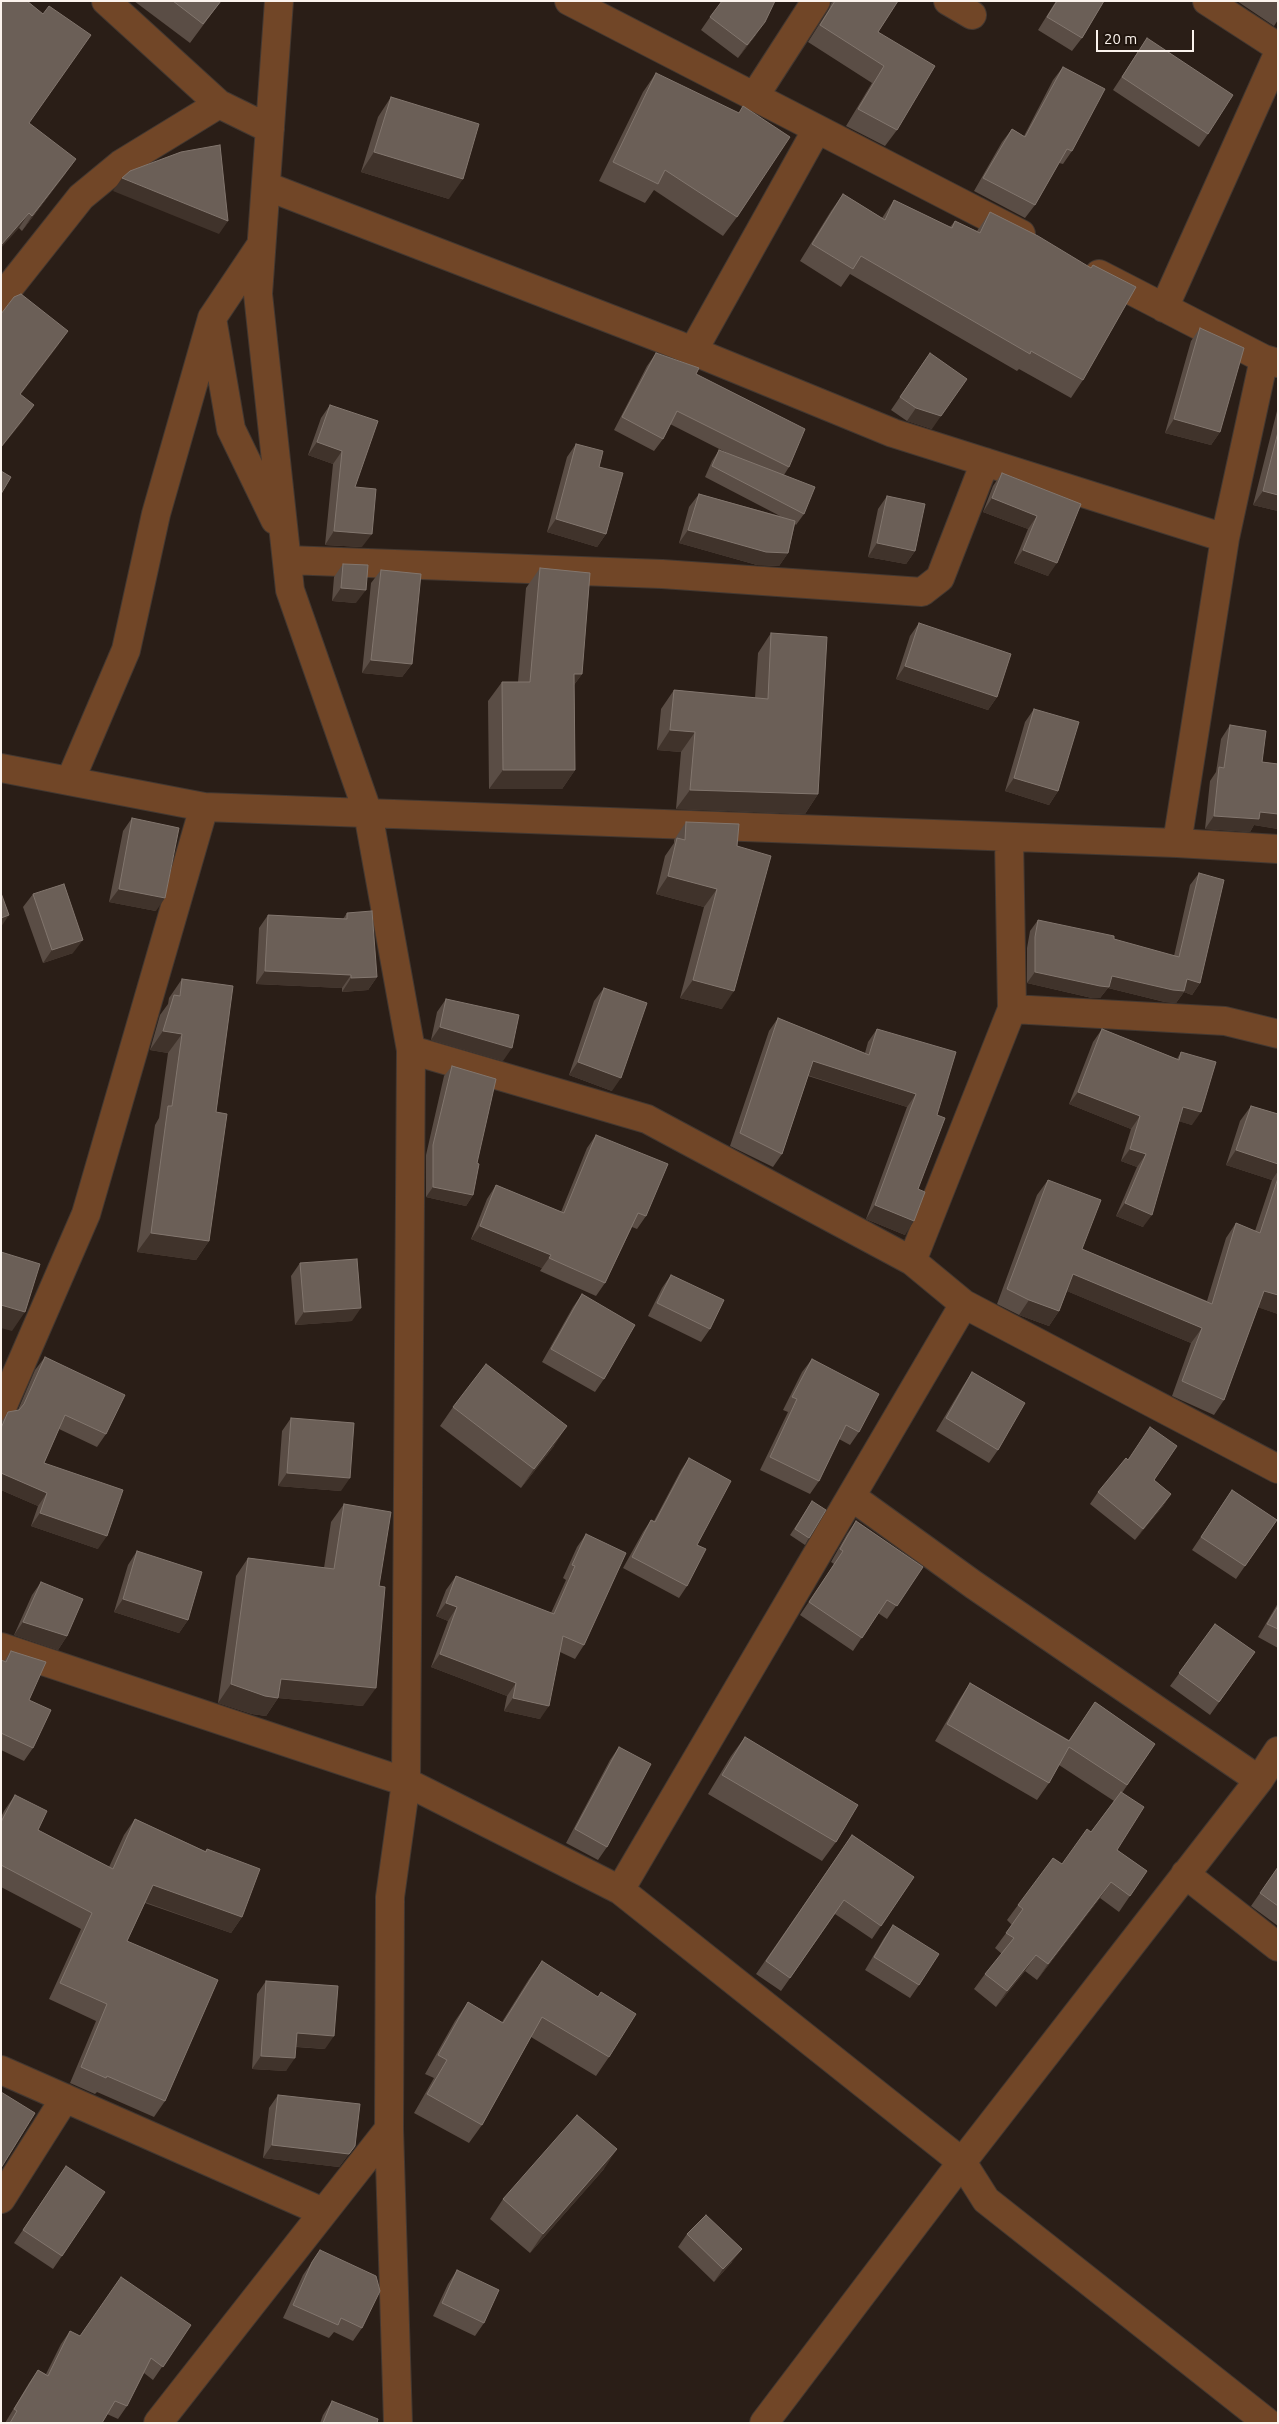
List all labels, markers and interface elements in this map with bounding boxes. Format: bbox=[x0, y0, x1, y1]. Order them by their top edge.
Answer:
scale bar bbox=[1099, 20, 1196, 52]
text: 20 m bbox=[1104, 30, 1137, 47]

